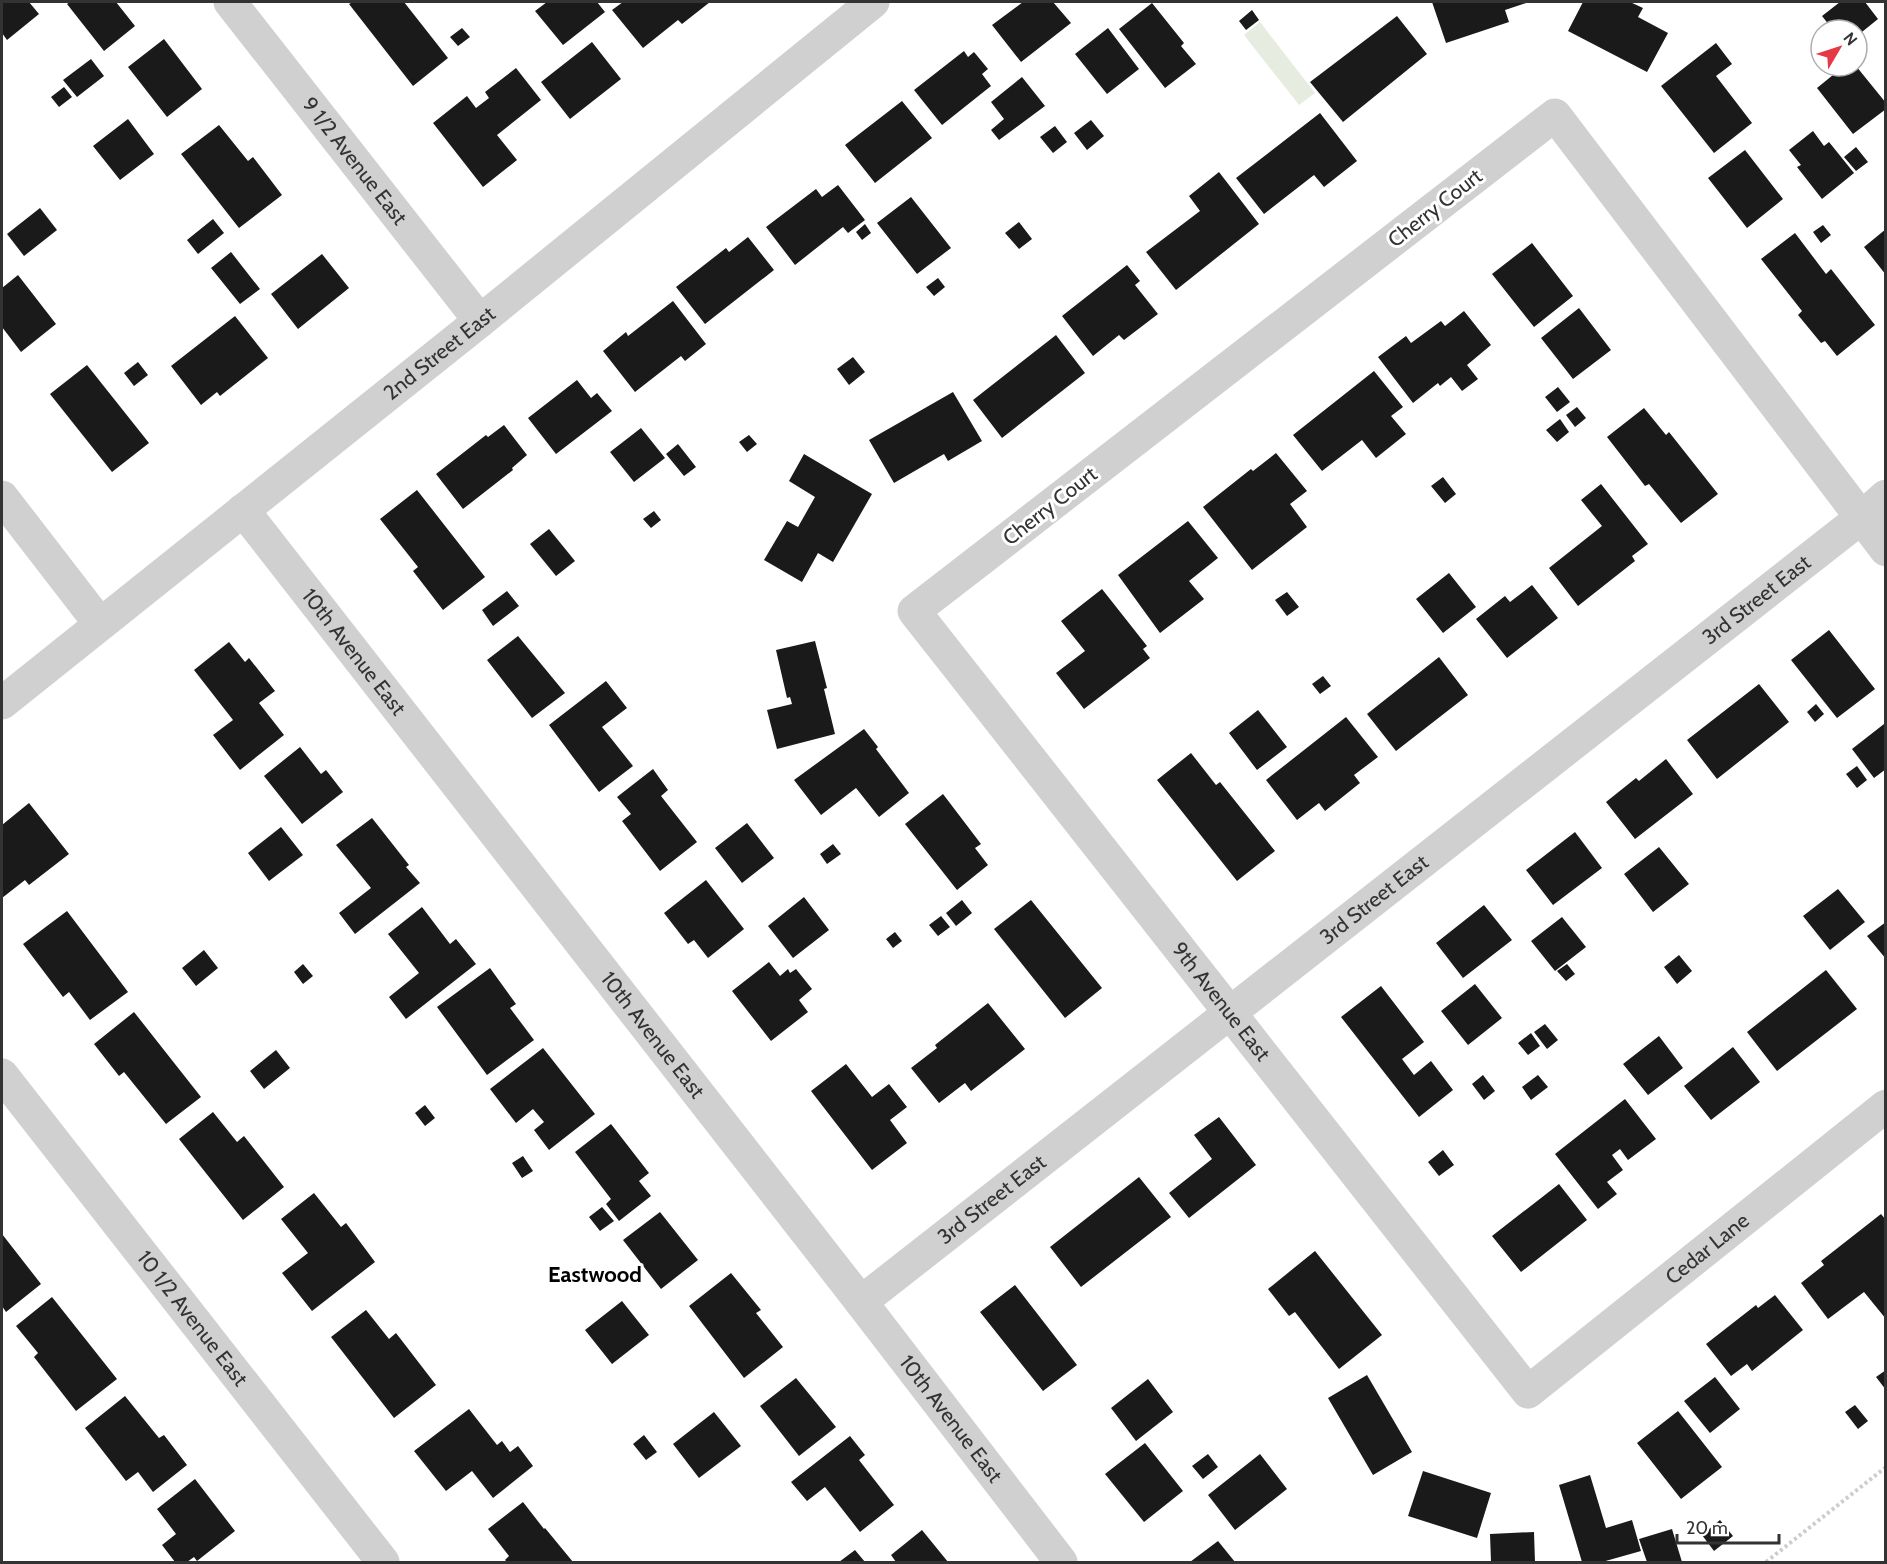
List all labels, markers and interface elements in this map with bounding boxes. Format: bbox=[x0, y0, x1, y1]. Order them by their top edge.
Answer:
north arrow bbox=[1809, 18, 1869, 78]
text: N bbox=[1839, 29, 1861, 49]
street label: 9 1/2 Avenue East bbox=[297, 92, 413, 229]
street label: Cherry Court bbox=[1383, 163, 1487, 252]
street label: 2nd Street East bbox=[378, 301, 500, 405]
street label: Cherry Court bbox=[998, 461, 1102, 550]
street label: 3rd Street East bbox=[1697, 549, 1815, 650]
street label: 10th Avenue East bbox=[297, 583, 411, 720]
street label: 3rd Street East bbox=[1315, 849, 1433, 949]
street label: 9th Avenue East bbox=[1167, 937, 1276, 1066]
street label: 10th Avenue East bbox=[596, 967, 710, 1103]
street label: 3rd Street East bbox=[932, 1149, 1050, 1249]
street label: Cedar Lane bbox=[1660, 1207, 1754, 1289]
street label: 10 1/2 Avenue East bbox=[132, 1246, 253, 1391]
district label: Eastwood bbox=[548, 1261, 642, 1288]
street label: 10th Avenue East bbox=[895, 1350, 1008, 1487]
scale bar bbox=[1677, 1507, 1779, 1545]
text: 20 m bbox=[1686, 1517, 1728, 1539]

